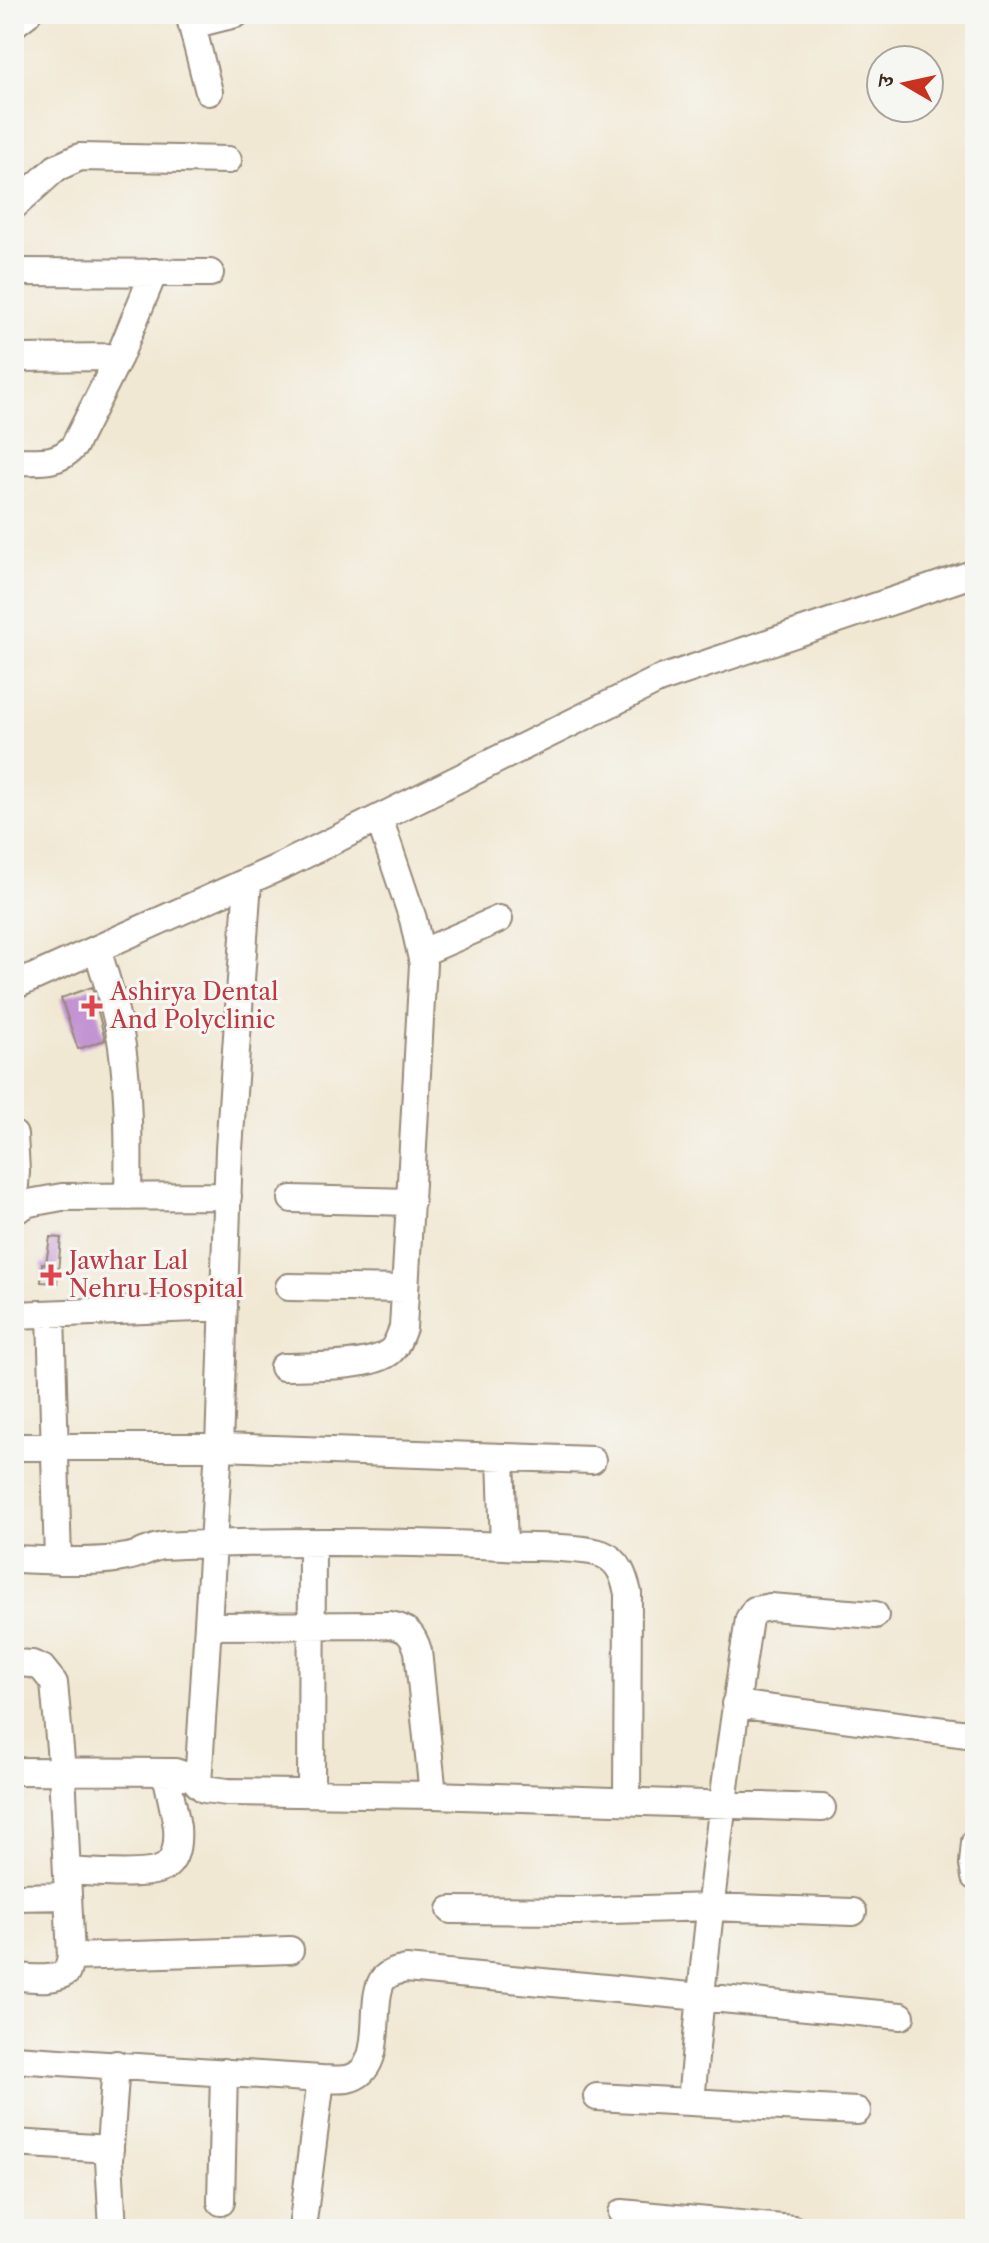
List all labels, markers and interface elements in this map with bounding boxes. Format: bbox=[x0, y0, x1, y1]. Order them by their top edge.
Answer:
north arrow bbox=[865, 44, 945, 124]
text: उ bbox=[871, 72, 900, 91]
place label: Ashirya Dental And Polyclinic bbox=[109, 977, 278, 1034]
marker: Ashirya Dental And Polyclinic bbox=[81, 995, 103, 1017]
place label: Jawhar Lal Nehru Hospital bbox=[65, 1246, 244, 1303]
marker: Jawhar Lal Nehru Hospital bbox=[40, 1264, 62, 1286]

